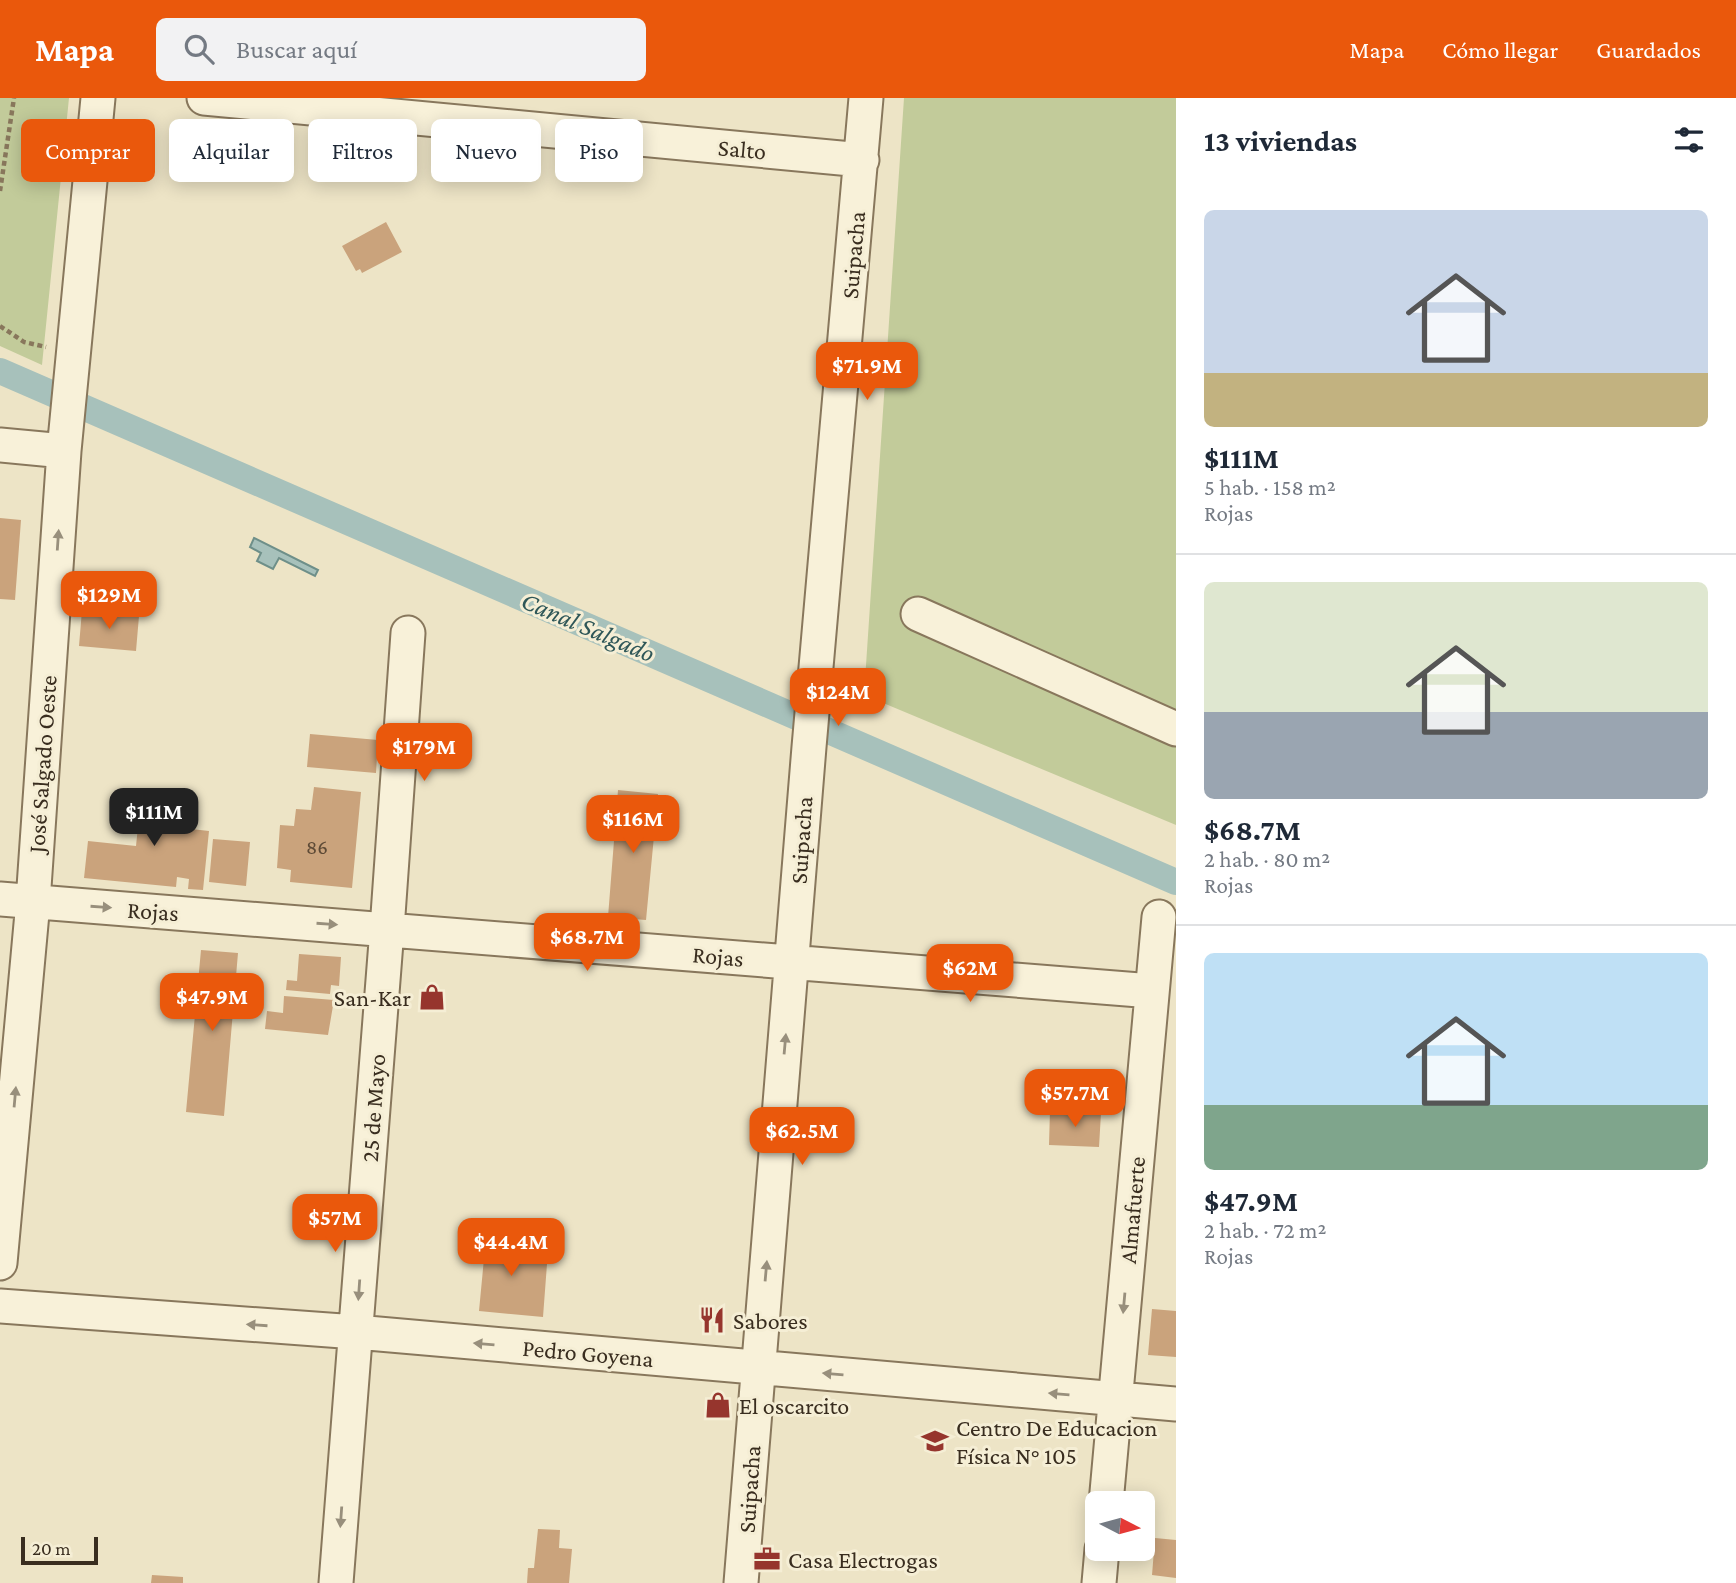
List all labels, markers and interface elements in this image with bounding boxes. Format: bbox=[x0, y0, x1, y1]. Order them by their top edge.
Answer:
search box bbox=[156, 18, 646, 81]
icon: search bbox=[180, 30, 218, 68]
text: Mapa bbox=[35, 31, 114, 68]
text: Buscar aquí bbox=[236, 35, 357, 64]
text: Mapa bbox=[1350, 36, 1404, 63]
text: Cómo llegar bbox=[1442, 36, 1558, 63]
text: Guardados bbox=[1596, 36, 1701, 63]
chip: Comprar bbox=[21, 119, 155, 182]
chip: Alquilar bbox=[169, 119, 294, 182]
chip: Filtros bbox=[308, 119, 417, 182]
chip: Nuevo bbox=[431, 119, 541, 182]
chip: Piso bbox=[555, 119, 643, 182]
icon: filters bbox=[1670, 121, 1708, 159]
text: 13 viviendas bbox=[1204, 124, 1357, 157]
street label: Salto bbox=[717, 133, 767, 165]
street label: Suipacha bbox=[836, 210, 870, 300]
icon: home bbox=[1393, 255, 1519, 381]
pin: $71.9M bbox=[810, 342, 924, 402]
text: $71.9M bbox=[832, 352, 902, 378]
text: $111M bbox=[1204, 441, 1279, 474]
text: 5 hab. · 158 m² bbox=[1204, 474, 1336, 500]
text: Rojas bbox=[1204, 500, 1253, 526]
one-way arrow bbox=[53, 529, 64, 551]
pin: $129M bbox=[60, 572, 158, 631]
text: $129M bbox=[77, 581, 141, 607]
water label: Canal Salgado bbox=[517, 586, 659, 668]
icon: home bbox=[1393, 627, 1519, 753]
pin: $124M bbox=[789, 668, 887, 728]
street label: José Salgado Oeste bbox=[22, 674, 62, 856]
text: $124M bbox=[806, 678, 870, 704]
pin: $179M bbox=[375, 724, 473, 783]
text: $179M bbox=[392, 733, 456, 759]
pin: $111M bbox=[105, 788, 203, 848]
street label: Suipacha bbox=[784, 795, 818, 885]
pin: $116M bbox=[584, 796, 682, 855]
text: $111M bbox=[125, 798, 183, 824]
text: $116M bbox=[602, 805, 664, 831]
text: $68.7M bbox=[1204, 813, 1301, 846]
house number: 86 bbox=[306, 835, 328, 859]
text: 2 hab. · 80 m² bbox=[1204, 846, 1330, 872]
text: Rojas bbox=[1204, 872, 1253, 898]
street label: Rojas bbox=[126, 896, 180, 926]
one-way arrow bbox=[90, 902, 112, 913]
pin: $68.7M bbox=[530, 914, 644, 973]
one-way arrow bbox=[317, 919, 339, 930]
text: $68.7M bbox=[550, 923, 624, 949]
street label: Rojas bbox=[691, 940, 745, 972]
pin: $62M bbox=[929, 944, 1011, 1004]
text: $62M bbox=[942, 954, 998, 980]
pin: $47.9M bbox=[155, 974, 269, 1033]
shop icon: San-Kar bbox=[417, 982, 447, 1012]
text: $47.9M bbox=[176, 983, 248, 1009]
place label: San-Kar bbox=[334, 984, 411, 1011]
icon: home bbox=[1393, 998, 1519, 1124]
one-way arrow bbox=[780, 1033, 791, 1055]
street label: 25 de Mayo bbox=[356, 1053, 390, 1163]
pin: $57.7M bbox=[1018, 1070, 1132, 1129]
text: $57.7M bbox=[1040, 1079, 1110, 1105]
one-way arrow bbox=[10, 1086, 21, 1108]
pin: $62.5M bbox=[745, 1108, 859, 1167]
text: $62.5M bbox=[766, 1117, 838, 1143]
street label: Almafuerte bbox=[1114, 1155, 1150, 1265]
text: $47.9M bbox=[1204, 1184, 1298, 1217]
pin: $57M bbox=[294, 1194, 376, 1254]
text: $57M bbox=[308, 1204, 362, 1230]
text: 2 hab. · 72 m² bbox=[1204, 1217, 1327, 1243]
pin: $44.4M bbox=[454, 1218, 568, 1278]
text: $44.4M bbox=[474, 1228, 548, 1254]
text: Rojas bbox=[1204, 1243, 1253, 1269]
one-way arrow bbox=[761, 1260, 772, 1282]
one-way arrow bbox=[353, 1279, 364, 1301]
one-way arrow bbox=[1118, 1292, 1129, 1314]
restaurant icon: Sabores bbox=[697, 1305, 727, 1335]
place label: Sabores bbox=[733, 1307, 808, 1334]
one-way arrow bbox=[246, 1319, 268, 1330]
street label: Pedro Goyena bbox=[521, 1334, 655, 1372]
one-way arrow bbox=[473, 1338, 495, 1349]
one-way arrow bbox=[821, 1368, 843, 1379]
one-way arrow bbox=[1048, 1388, 1070, 1399]
shop icon: El oscarcito bbox=[703, 1390, 733, 1420]
place label: El oscarcito bbox=[739, 1392, 849, 1419]
place label: Centro De Educacion Física N° 105 bbox=[956, 1414, 1157, 1469]
school or university icon: Centro De Educacion Física N° 105 bbox=[920, 1426, 950, 1456]
street label: Suipacha bbox=[732, 1444, 766, 1534]
north arrow bbox=[1085, 1491, 1155, 1561]
map controls bbox=[1085, 1491, 1155, 1561]
one-way arrow bbox=[335, 1506, 346, 1528]
scale bar bbox=[21, 1534, 98, 1566]
text: 20 m bbox=[32, 1538, 71, 1559]
office icon: Casa Electrogas bbox=[752, 1544, 782, 1574]
place label: Casa Electrogas bbox=[788, 1546, 938, 1573]

